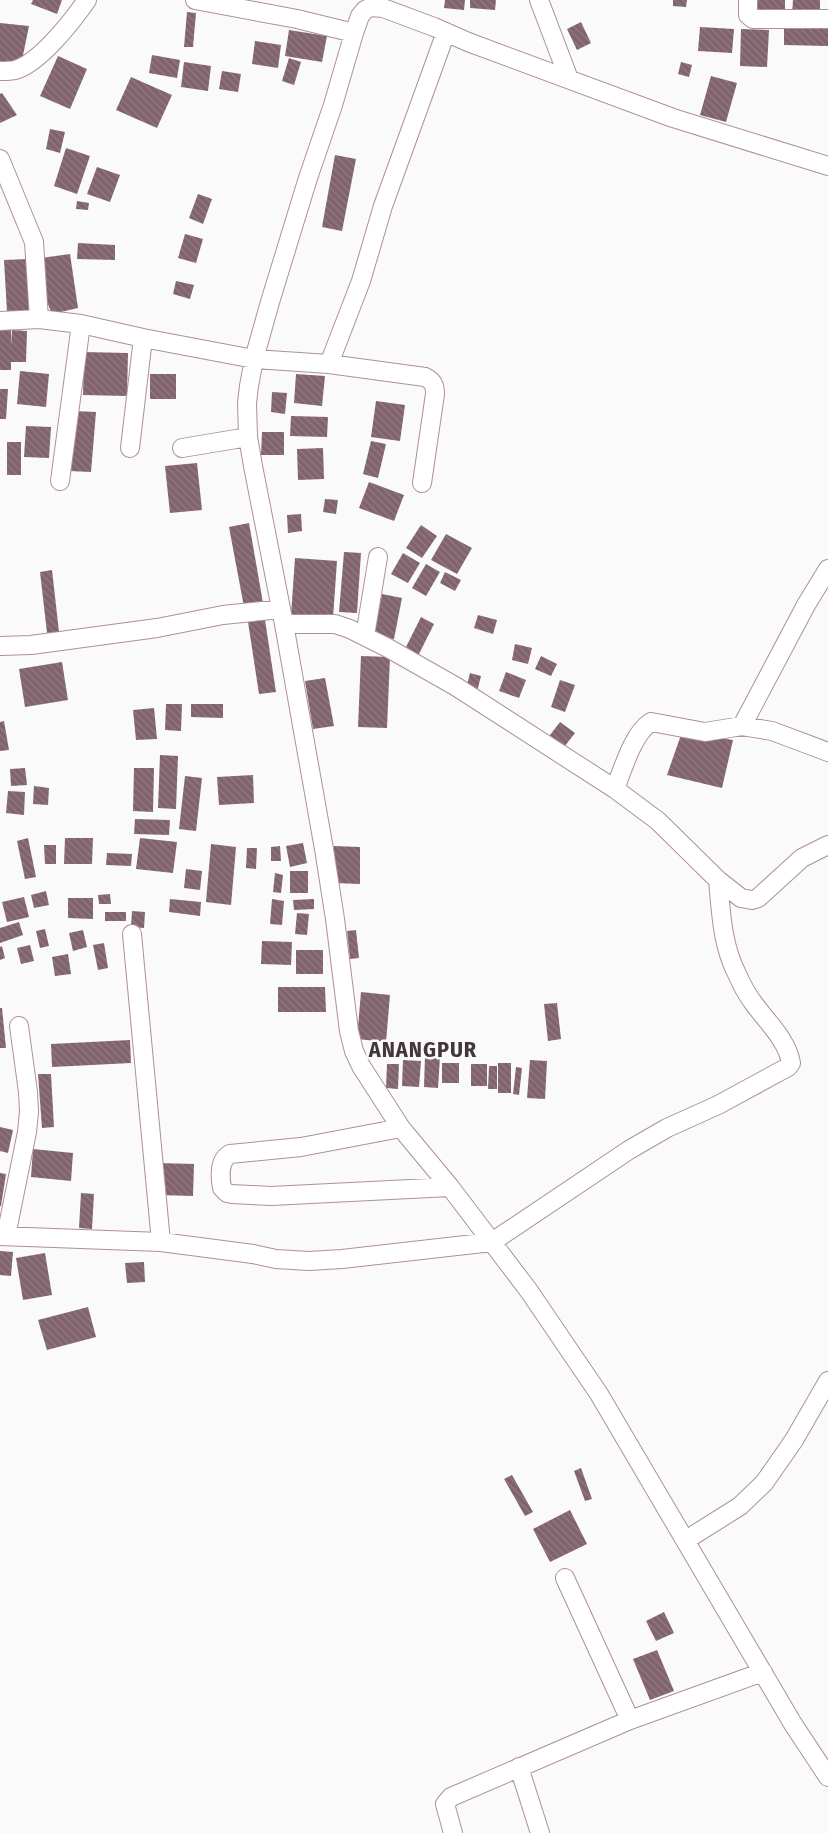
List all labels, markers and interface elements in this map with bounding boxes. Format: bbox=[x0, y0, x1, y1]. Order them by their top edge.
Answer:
district label: ANANGPUR bbox=[368, 1036, 477, 1063]

